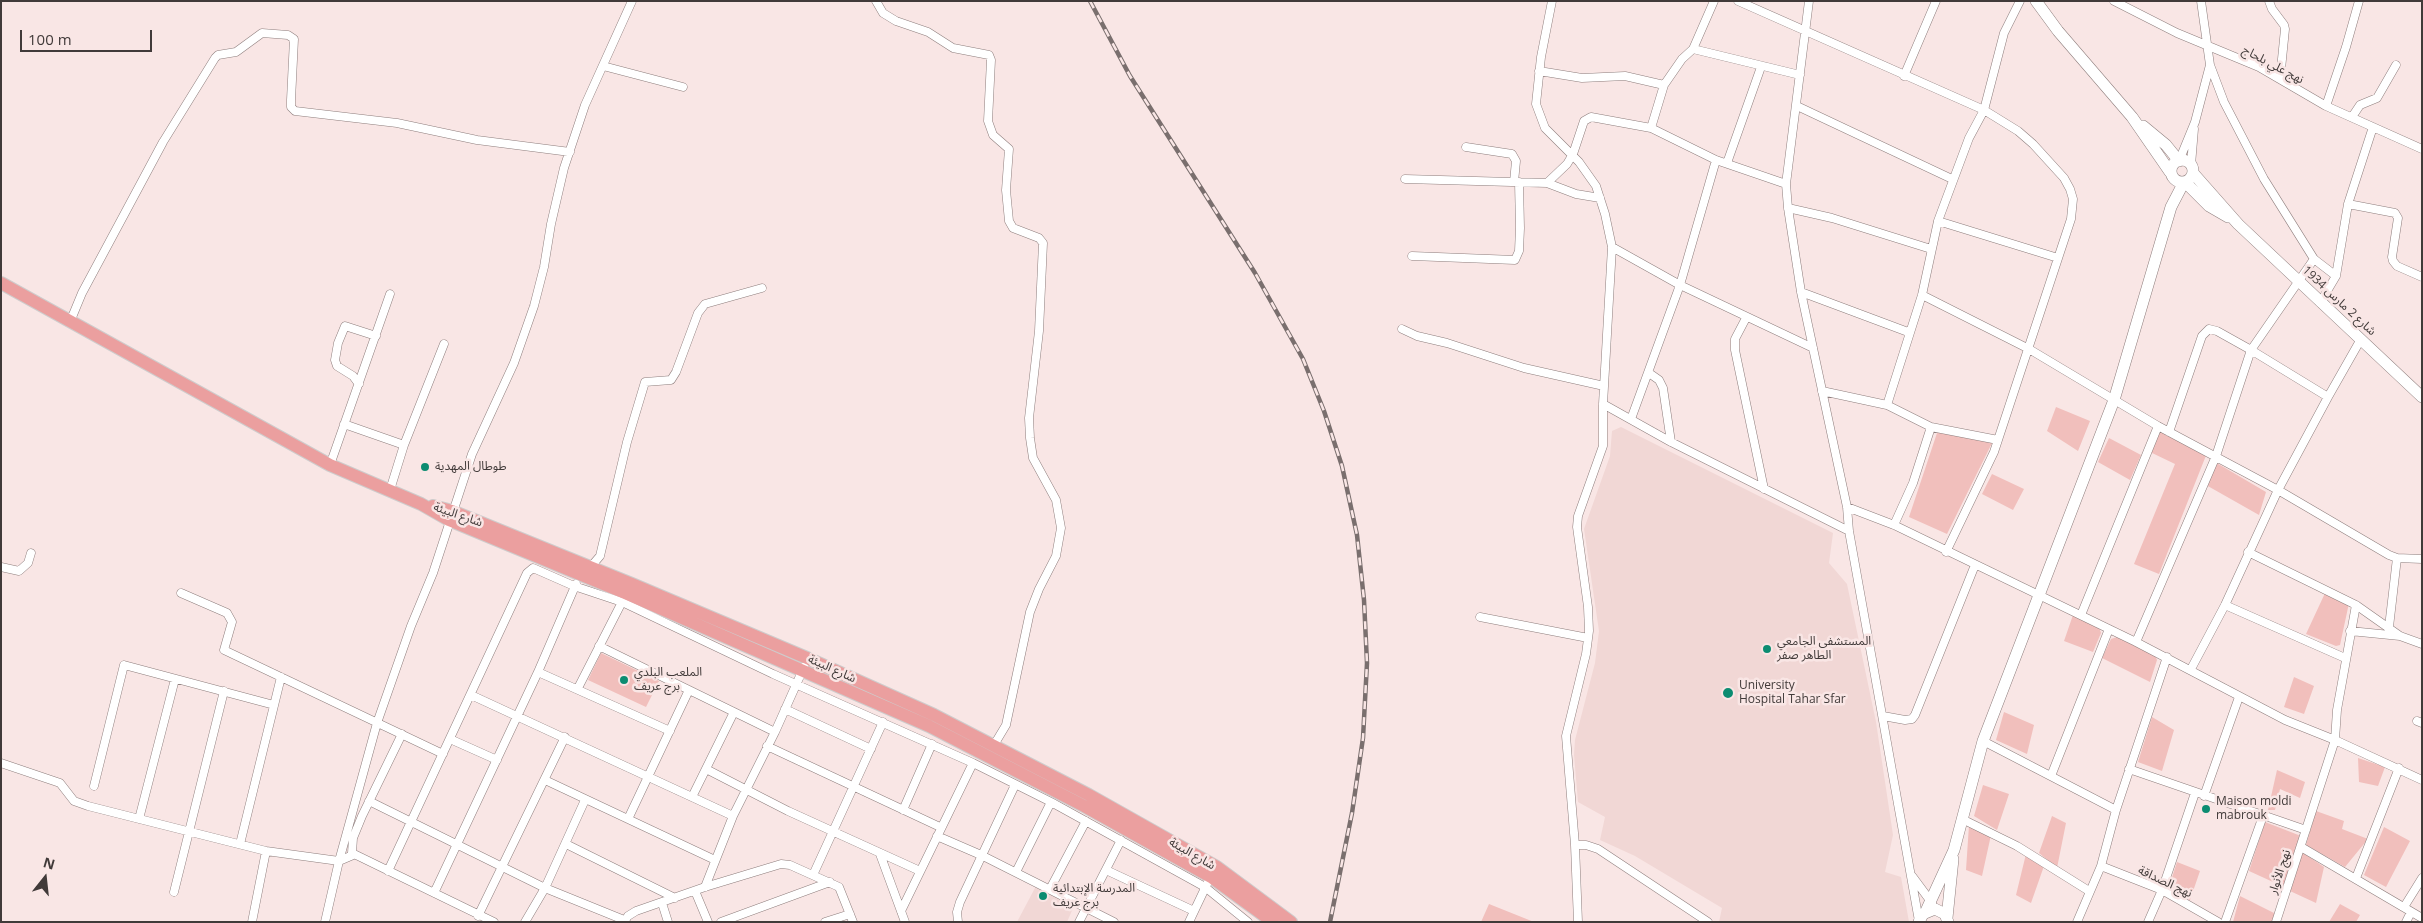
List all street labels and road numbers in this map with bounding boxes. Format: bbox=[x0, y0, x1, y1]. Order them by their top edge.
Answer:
street label: نهج علي بلحاج bbox=[2240, 43, 2306, 87]
street label: شارع 2 مارس 1934 bbox=[2299, 263, 2379, 339]
street label: شارع البيئة bbox=[432, 500, 484, 530]
street label: شارع البيئة bbox=[806, 652, 858, 686]
street label: شارع البيئة bbox=[1166, 835, 1218, 873]
street label: نهج الأنوار bbox=[2266, 848, 2294, 896]
street label: نهج الصداقة bbox=[2136, 863, 2194, 901]

